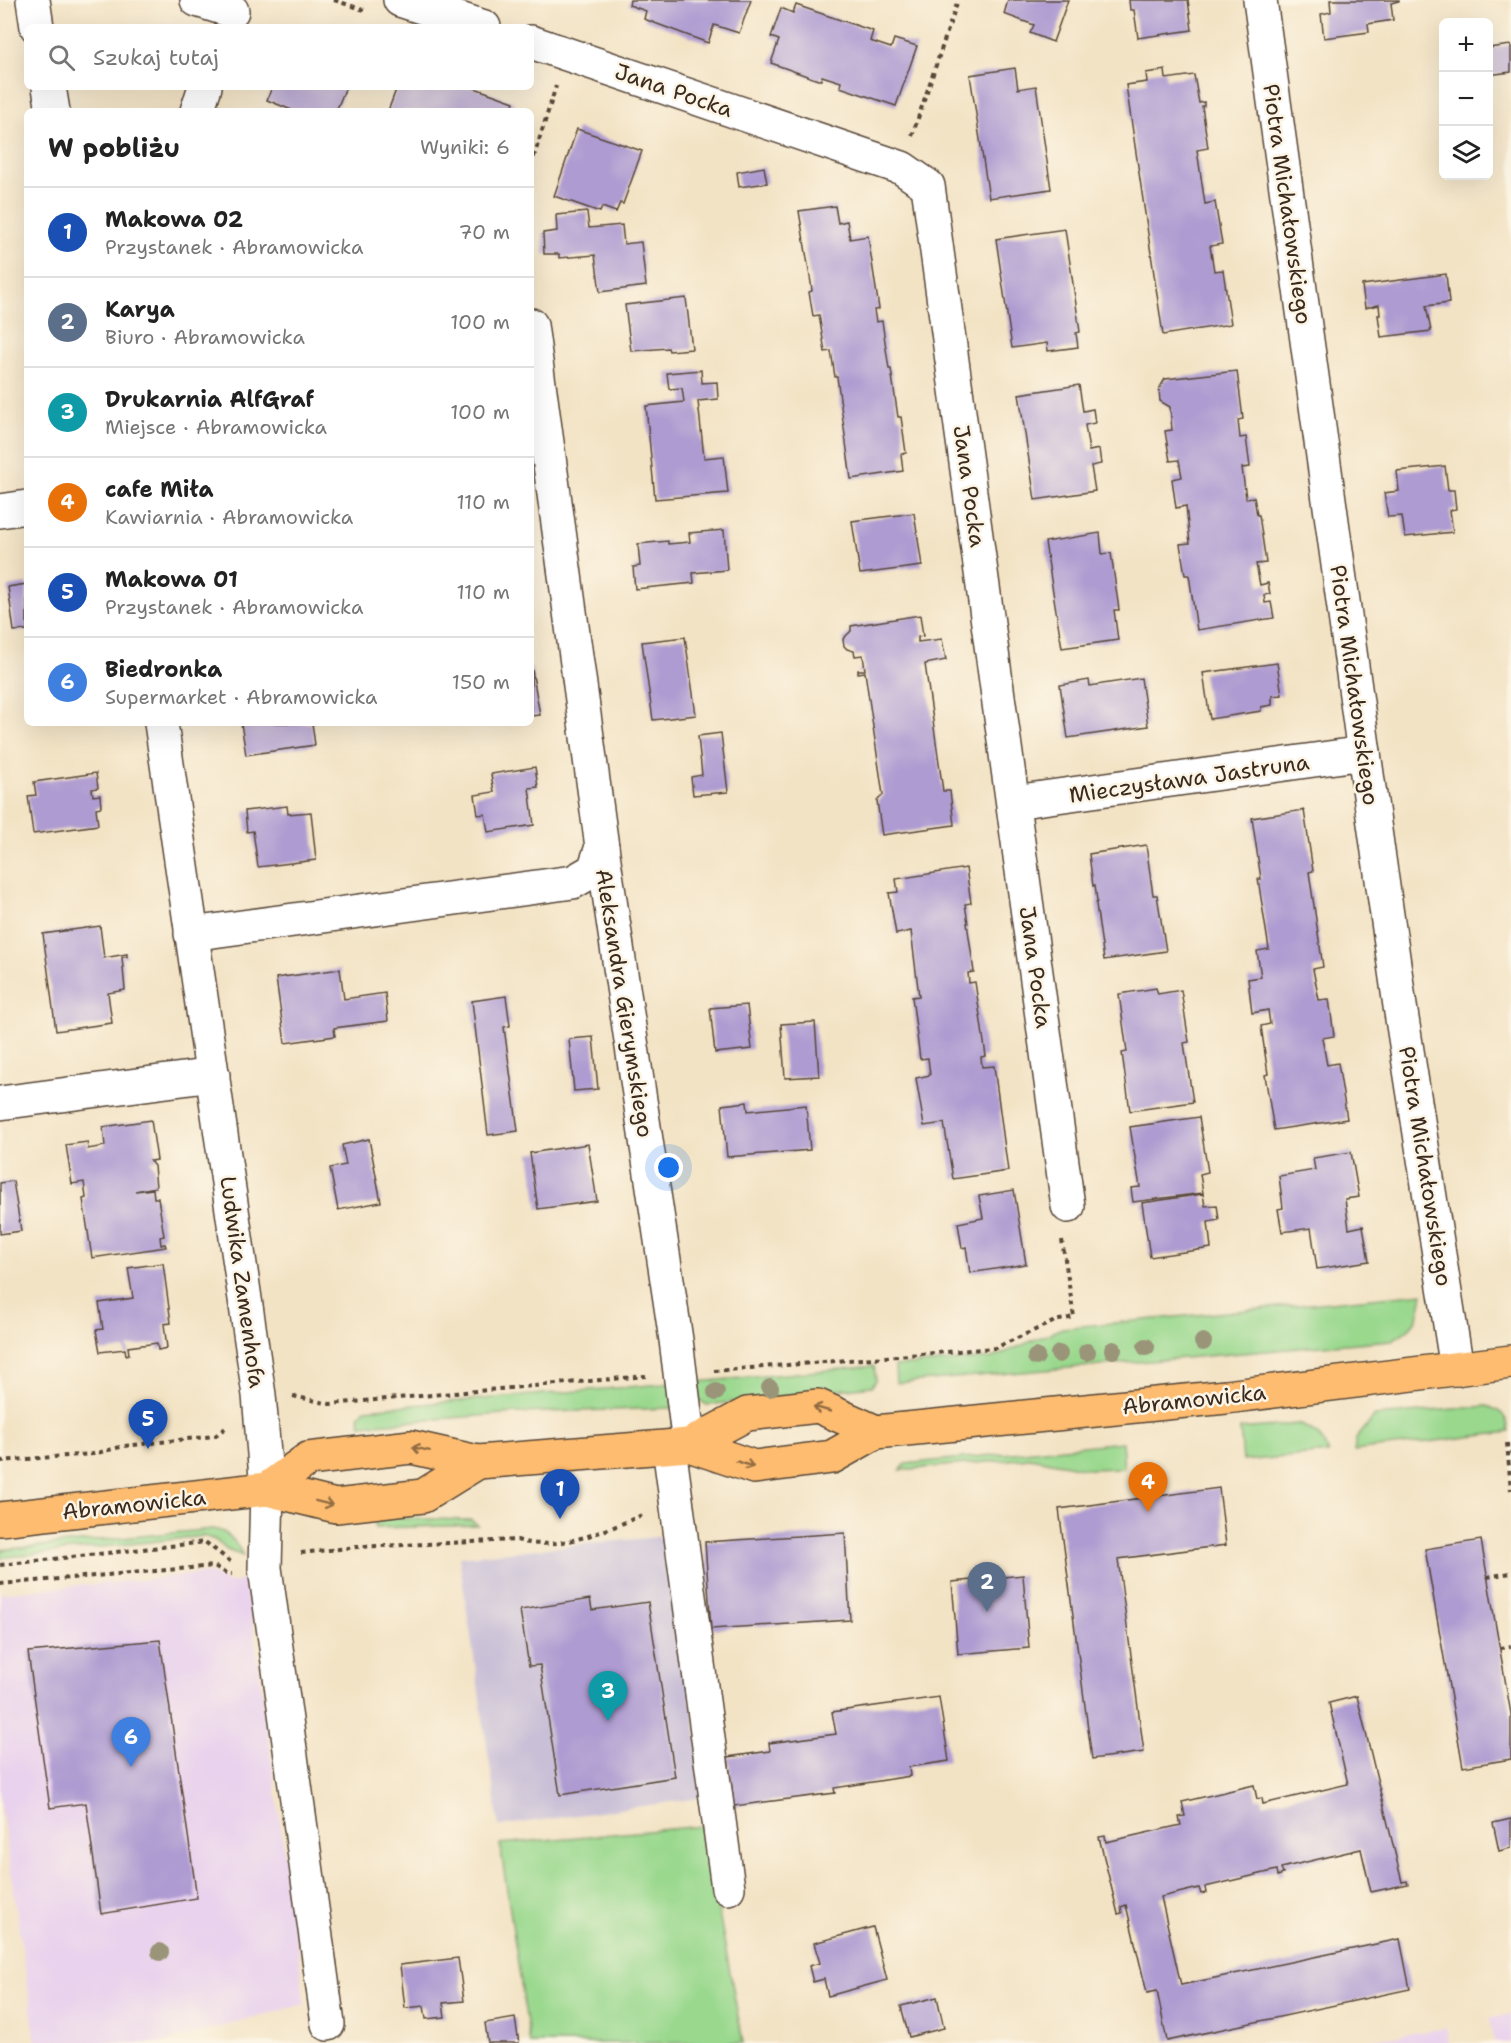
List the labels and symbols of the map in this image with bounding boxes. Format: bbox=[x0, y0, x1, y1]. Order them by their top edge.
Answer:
street label: Jana Pocka bbox=[611, 57, 737, 124]
street label: Piotra Michałowskiego bbox=[1256, 82, 1319, 326]
street label: Jana Pocka bbox=[947, 423, 992, 549]
street label: Piotra Michałowskiego bbox=[1323, 563, 1386, 807]
street label: Mieczysława Jastruna bbox=[1067, 747, 1311, 810]
street label: Aleksandra Gierymskiego bbox=[589, 867, 660, 1139]
street label: Jana Pocka bbox=[1013, 904, 1058, 1030]
street label: Piotra Michałowskiego bbox=[1392, 1044, 1459, 1288]
your location bbox=[654, 1153, 683, 1182]
street label: Ludwika Zamenhofa bbox=[213, 1174, 272, 1390]
street label: Abramowicka bbox=[1121, 1377, 1268, 1421]
pin: 5 bbox=[128, 1400, 168, 1449]
one-way arrow bbox=[813, 1403, 832, 1414]
one-way arrow bbox=[412, 1443, 431, 1455]
one-way arrow bbox=[735, 1459, 754, 1470]
pin: 4 bbox=[1128, 1462, 1168, 1512]
pin: 1 bbox=[540, 1470, 580, 1519]
street label: Abramowicka bbox=[61, 1482, 208, 1526]
one-way arrow bbox=[314, 1498, 333, 1510]
pin: 2 bbox=[968, 1562, 1006, 1612]
pin: 3 bbox=[588, 1672, 628, 1721]
pin: 6 bbox=[112, 1718, 150, 1767]

